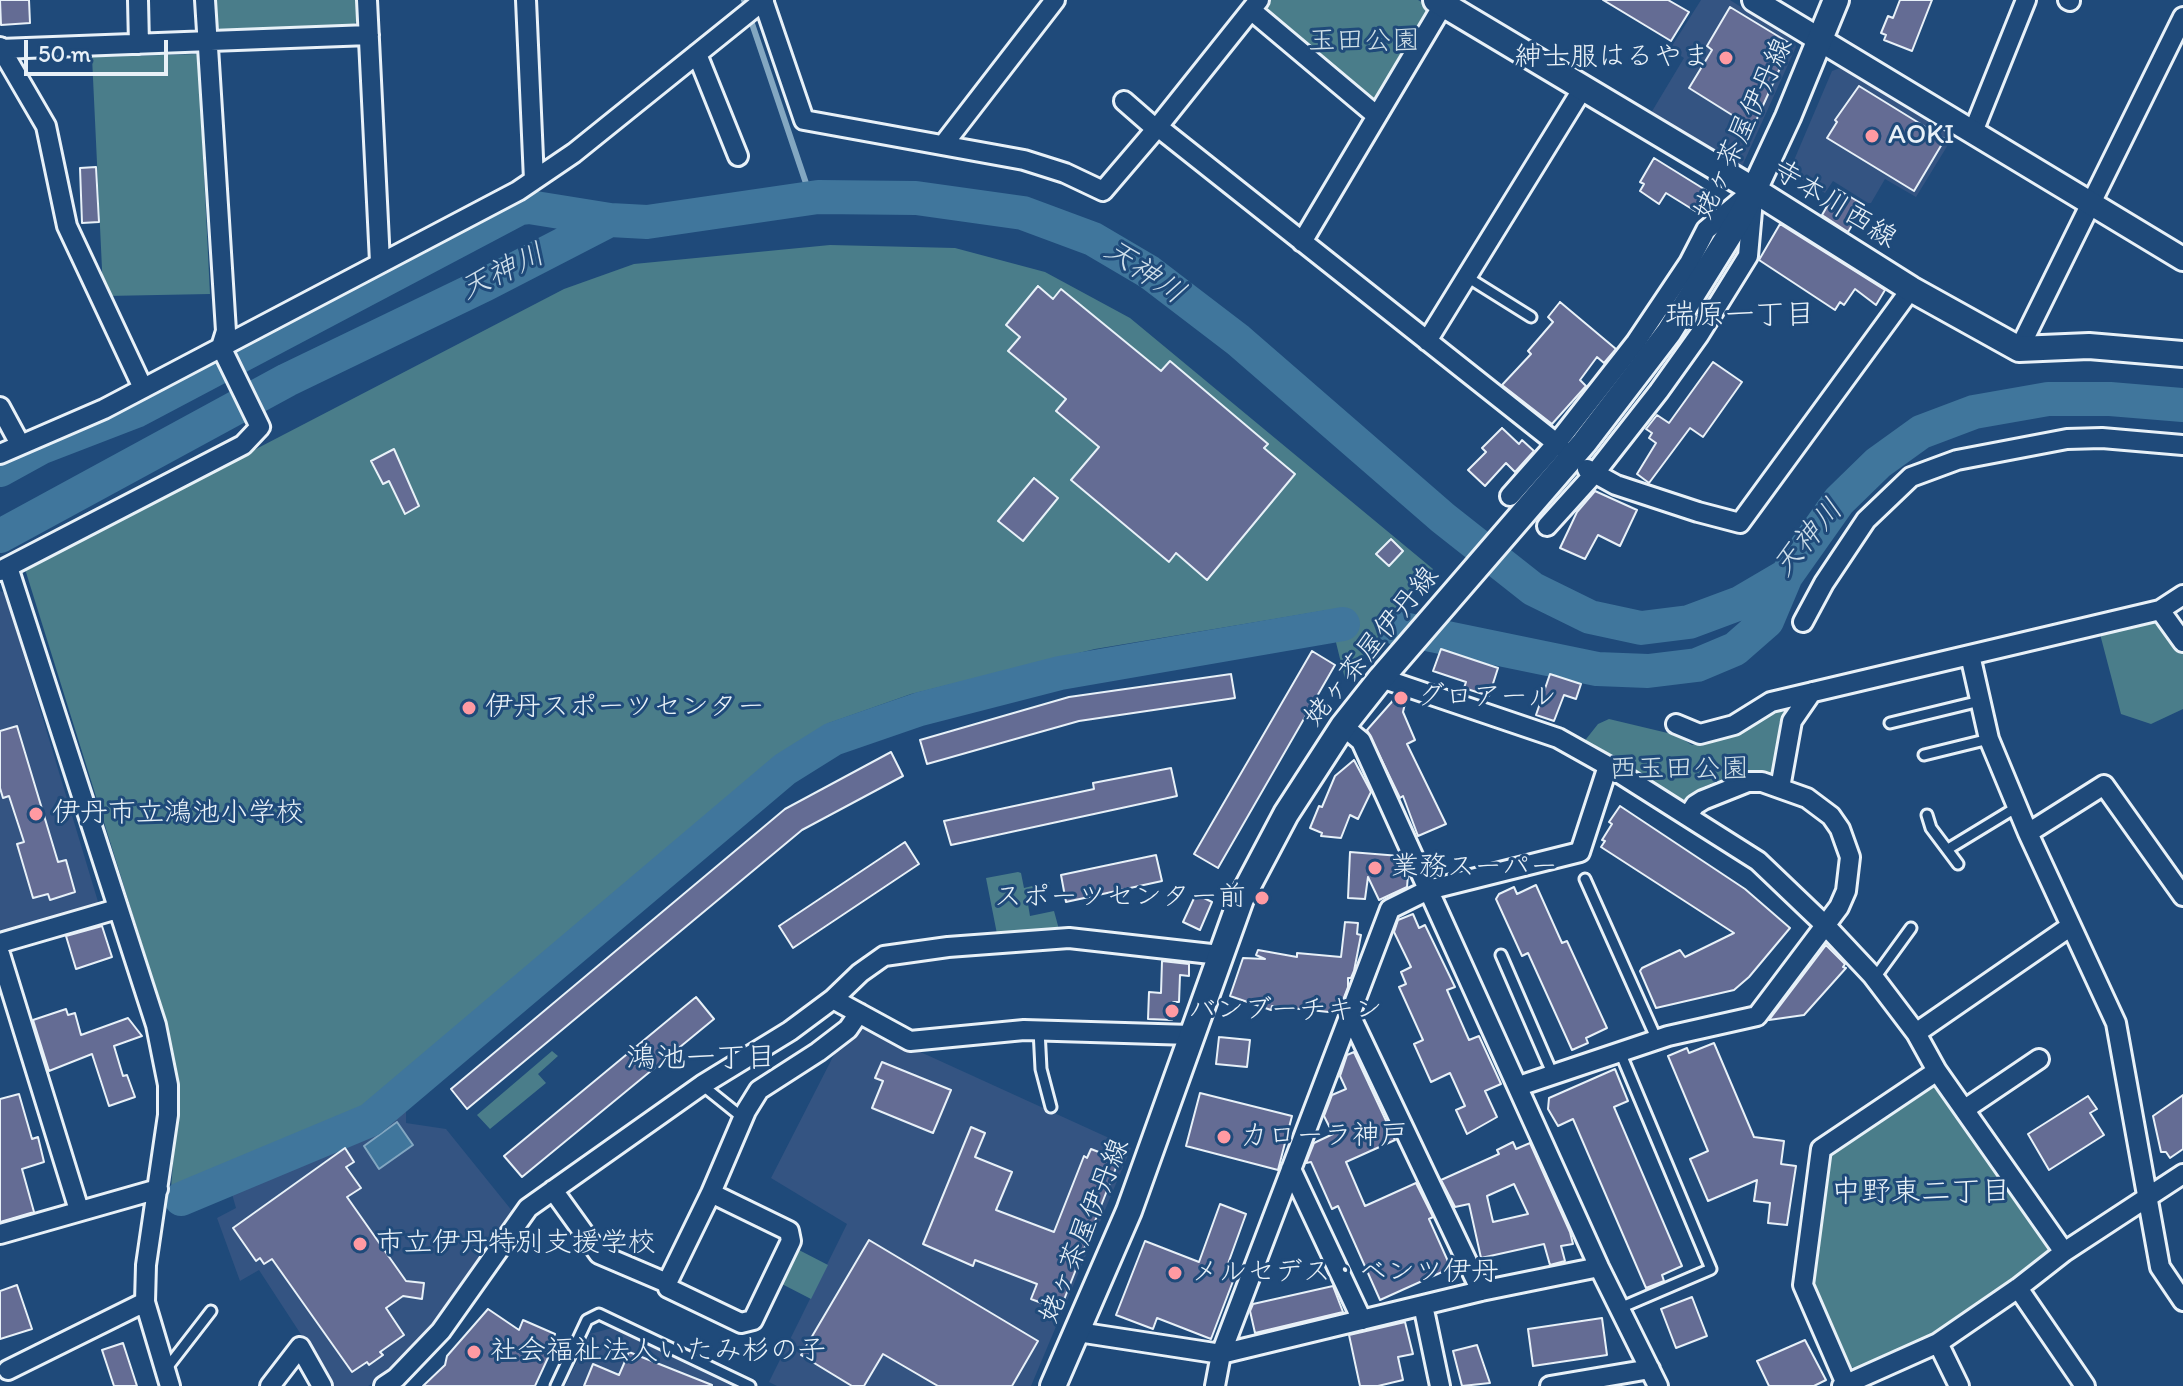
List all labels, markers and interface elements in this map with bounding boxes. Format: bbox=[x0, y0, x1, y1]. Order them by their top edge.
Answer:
scale bar bbox=[28, 24, 172, 74]
park label: 玉田公園 bbox=[1308, 25, 1420, 59]
street label: 姥ヶ茶屋伊丹線 bbox=[1687, 33, 1801, 225]
text: 50 m bbox=[38, 39, 91, 68]
place label: 紳士服はるやま bbox=[1514, 41, 1710, 75]
marker: 紳士服はるやま bbox=[1717, 49, 1735, 67]
place label: AOKI bbox=[1888, 119, 1954, 153]
marker: AOKI bbox=[1863, 127, 1881, 145]
street label: 寺本川西線 bbox=[1766, 154, 1902, 256]
water label: 天神川 bbox=[1097, 233, 1191, 313]
water label: 天神川 bbox=[455, 237, 551, 309]
district label: 瑞原一丁目 bbox=[1665, 298, 1815, 334]
water label: 天神川 bbox=[1766, 493, 1852, 585]
street label: 姥ヶ茶屋伊丹線 bbox=[1297, 560, 1447, 734]
place label: グロアール bbox=[1417, 681, 1556, 715]
marker: グロアール bbox=[1392, 689, 1410, 707]
place label: 伊丹スポーツセンター bbox=[485, 691, 765, 725]
marker: 伊丹スポーツセンター bbox=[460, 699, 478, 717]
park label: 西玉田公園 bbox=[1609, 753, 1749, 787]
place label: 伊丹市立鴻池小学校 bbox=[52, 797, 304, 831]
marker: 伊丹市立鴻池小学校 bbox=[27, 805, 45, 823]
place label: 業務スーパー bbox=[1391, 851, 1558, 885]
marker: 業務スーパー bbox=[1366, 859, 1384, 877]
place label: スポーツセンター前 bbox=[994, 881, 1246, 915]
marker: スポーツセンター前 bbox=[1253, 889, 1271, 907]
place label: バンブーチキン bbox=[1188, 994, 1383, 1028]
marker: バンブーチキン bbox=[1163, 1002, 1181, 1020]
district label: 鴻池一丁目 bbox=[626, 1041, 776, 1077]
place label: カローラ神戸 bbox=[1240, 1120, 1408, 1154]
marker: カローラ神戸 bbox=[1215, 1128, 1233, 1146]
street label: 姥ヶ茶屋伊丹線 bbox=[1033, 1134, 1137, 1328]
district label: 中野東二丁目 bbox=[1831, 1175, 2011, 1211]
place label: 市立伊丹特別支援学校 bbox=[376, 1227, 656, 1261]
marker: 市立伊丹特別支援学校 bbox=[351, 1235, 369, 1253]
place label: メルセデス・ベンツ伊丹 bbox=[1191, 1256, 1499, 1290]
marker: メルセデス・ベンツ伊丹 bbox=[1166, 1264, 1184, 1282]
place label: 社会福祉法人いたみ杉の子 bbox=[490, 1335, 826, 1369]
marker: 社会福祉法人いたみ杉の子 bbox=[465, 1343, 483, 1361]

